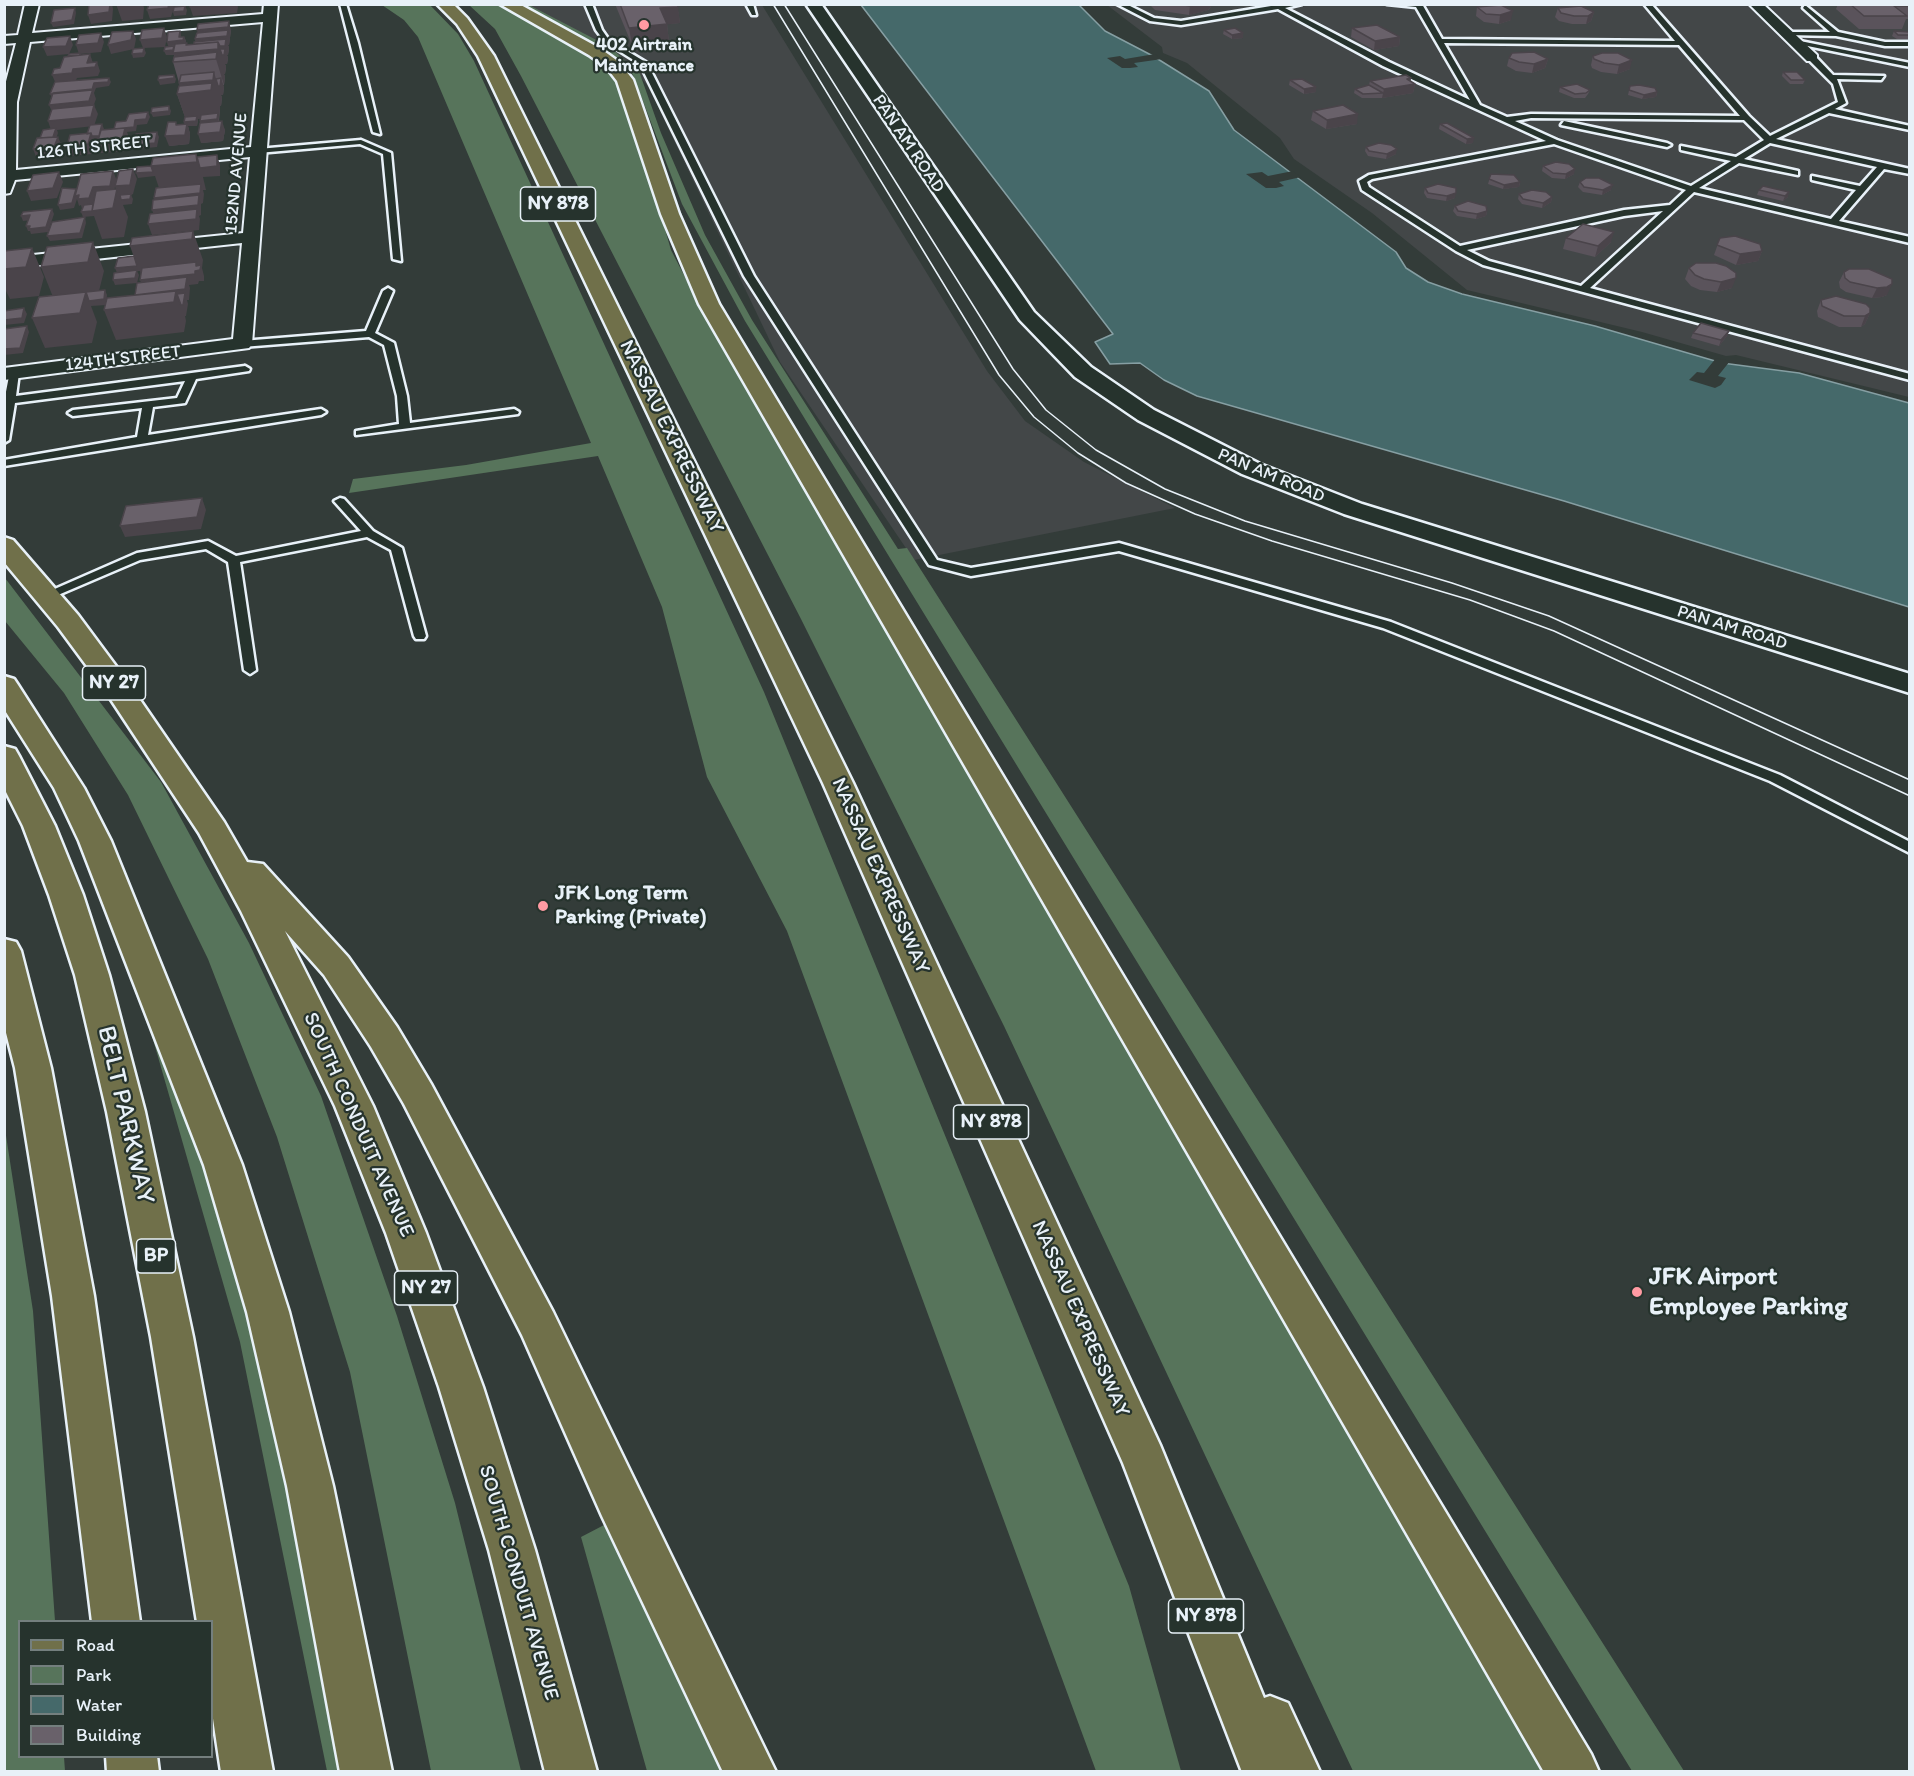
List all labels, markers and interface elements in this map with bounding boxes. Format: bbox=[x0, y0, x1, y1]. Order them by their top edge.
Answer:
marker: 402 Airtrain Maintenance bbox=[637, 18, 651, 32]
place label: 402 Airtrain Maintenance bbox=[594, 34, 694, 76]
street label: PAN AM ROAD bbox=[867, 91, 949, 197]
street label: 152ND AVENUE bbox=[221, 112, 253, 234]
street label: 126TH STREET bbox=[36, 131, 152, 165]
road number: NY 878 bbox=[520, 187, 596, 221]
street label: NASSAU EXPRESSWAY bbox=[613, 336, 729, 538]
street label: 124TH STREET bbox=[64, 341, 182, 377]
street label: PAN AM ROAD bbox=[1214, 444, 1328, 508]
street label: PAN AM ROAD bbox=[1674, 601, 1790, 655]
road number: NY 27 bbox=[82, 666, 146, 700]
street label: NASSAU EXPRESSWAY bbox=[825, 774, 935, 978]
place label: JFK Long Term Parking (Private) bbox=[555, 881, 707, 931]
marker: JFK Long Term Parking (Private) bbox=[536, 899, 550, 913]
street label: SOUTH CONDUIT AVENUE bbox=[297, 1009, 419, 1241]
street label: BELT PARKWAY bbox=[89, 1023, 161, 1207]
road number: NY 878 bbox=[954, 1105, 1028, 1139]
street label: NASSAU EXPRESSWAY bbox=[1025, 1217, 1135, 1421]
road number: BP bbox=[136, 1239, 176, 1273]
place label: JFK Airport Employee Parking bbox=[1649, 1261, 1848, 1322]
road number: NY 27 bbox=[394, 1271, 458, 1305]
marker: JFK Airport Employee Parking bbox=[1630, 1285, 1644, 1299]
street label: SOUTH CONDUIT AVENUE bbox=[472, 1462, 564, 1704]
road number: NY 878 bbox=[1168, 1599, 1244, 1633]
legend bbox=[18, 1620, 213, 1758]
text: Road bbox=[76, 1634, 115, 1656]
text: Park bbox=[76, 1664, 111, 1686]
text: Water bbox=[76, 1694, 122, 1716]
text: Building bbox=[76, 1724, 141, 1746]

